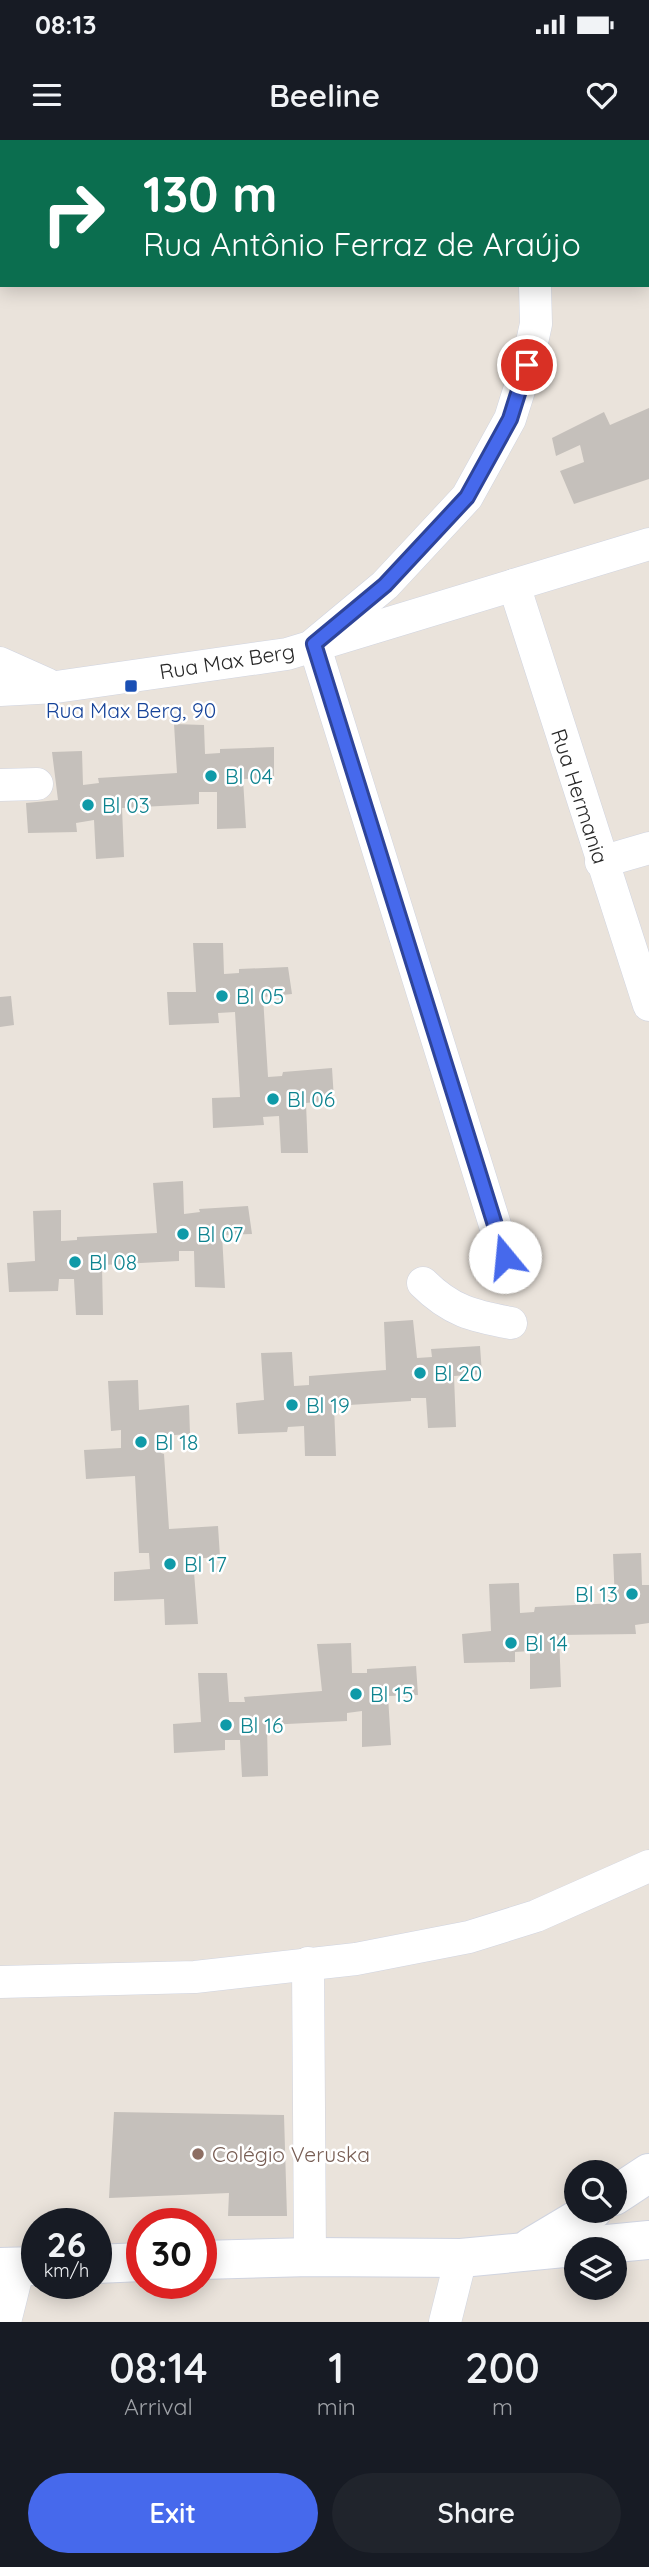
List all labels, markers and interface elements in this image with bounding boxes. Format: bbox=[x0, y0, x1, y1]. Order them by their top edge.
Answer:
text: 08:13 bbox=[35, 8, 96, 41]
text: Beeline bbox=[269, 75, 380, 115]
icon: menu bbox=[28, 76, 66, 114]
icon: heart bbox=[583, 76, 621, 114]
text: 130 m bbox=[143, 163, 277, 224]
icon: right bbox=[28, 168, 119, 259]
text: Rua Antônio Ferraz de Araújo bbox=[143, 224, 581, 264]
pin bbox=[497, 335, 557, 395]
icon: arrive bbox=[508, 346, 546, 384]
street label: Rua Max Berg bbox=[157, 637, 297, 685]
marker: Rua Max Berg, 90 bbox=[123, 678, 139, 694]
place label: Rua Max Berg, 90 bbox=[46, 697, 216, 723]
street label: Rua Hermania bbox=[546, 725, 614, 867]
place label: Bl 04 bbox=[225, 763, 273, 789]
marker: Bl 04 bbox=[203, 768, 219, 784]
place label: Bl 03 bbox=[102, 792, 150, 818]
marker: Bl 03 bbox=[80, 797, 96, 813]
place label: Bl 05 bbox=[236, 983, 284, 1009]
marker: Bl 05 bbox=[214, 988, 230, 1004]
place label: Bl 06 bbox=[287, 1086, 335, 1112]
marker: Bl 06 bbox=[265, 1091, 281, 1107]
position arrow bbox=[468, 1220, 542, 1294]
place label: Bl 07 bbox=[197, 1221, 244, 1247]
marker: Bl 07 bbox=[175, 1226, 191, 1242]
place label: Bl 08 bbox=[89, 1249, 137, 1275]
marker: Bl 08 bbox=[67, 1254, 83, 1270]
place label: Bl 20 bbox=[434, 1360, 482, 1386]
marker: Bl 20 bbox=[412, 1365, 428, 1381]
place label: Bl 19 bbox=[306, 1392, 350, 1418]
marker: Bl 19 bbox=[284, 1397, 300, 1413]
place label: Bl 18 bbox=[155, 1429, 198, 1455]
marker: Bl 18 bbox=[133, 1434, 149, 1450]
place label: Bl 17 bbox=[184, 1551, 227, 1577]
marker: Bl 17 bbox=[162, 1556, 178, 1572]
place label: Bl 13 bbox=[575, 1581, 618, 1607]
marker: Bl 13 bbox=[624, 1586, 640, 1602]
place label: Bl 14 bbox=[525, 1630, 568, 1656]
marker: Bl 14 bbox=[503, 1635, 519, 1651]
place label: Bl 15 bbox=[370, 1681, 413, 1707]
marker: Bl 15 bbox=[348, 1686, 364, 1702]
place label: Bl 16 bbox=[240, 1712, 283, 1738]
marker: Bl 16 bbox=[218, 1717, 234, 1733]
place label: Colégio Veruska bbox=[212, 2141, 370, 2167]
marker: Colégio Veruska bbox=[190, 2146, 206, 2162]
map controls bbox=[564, 2160, 627, 2300]
button: search bbox=[564, 2160, 627, 2223]
speed limit sign: 30 bbox=[126, 2208, 217, 2299]
text: 26 bbox=[47, 2222, 86, 2266]
button: layers bbox=[564, 2237, 627, 2300]
text: km/h bbox=[44, 2259, 89, 2282]
text: 08:14 bbox=[109, 2341, 208, 2394]
text: 1 bbox=[328, 2341, 344, 2394]
text: 200 bbox=[465, 2341, 540, 2394]
text: Arrival bbox=[124, 2392, 193, 2421]
text: min bbox=[317, 2392, 356, 2421]
text: m bbox=[492, 2392, 513, 2421]
button: Exit bbox=[28, 2473, 318, 2553]
button: Share bbox=[332, 2473, 621, 2553]

